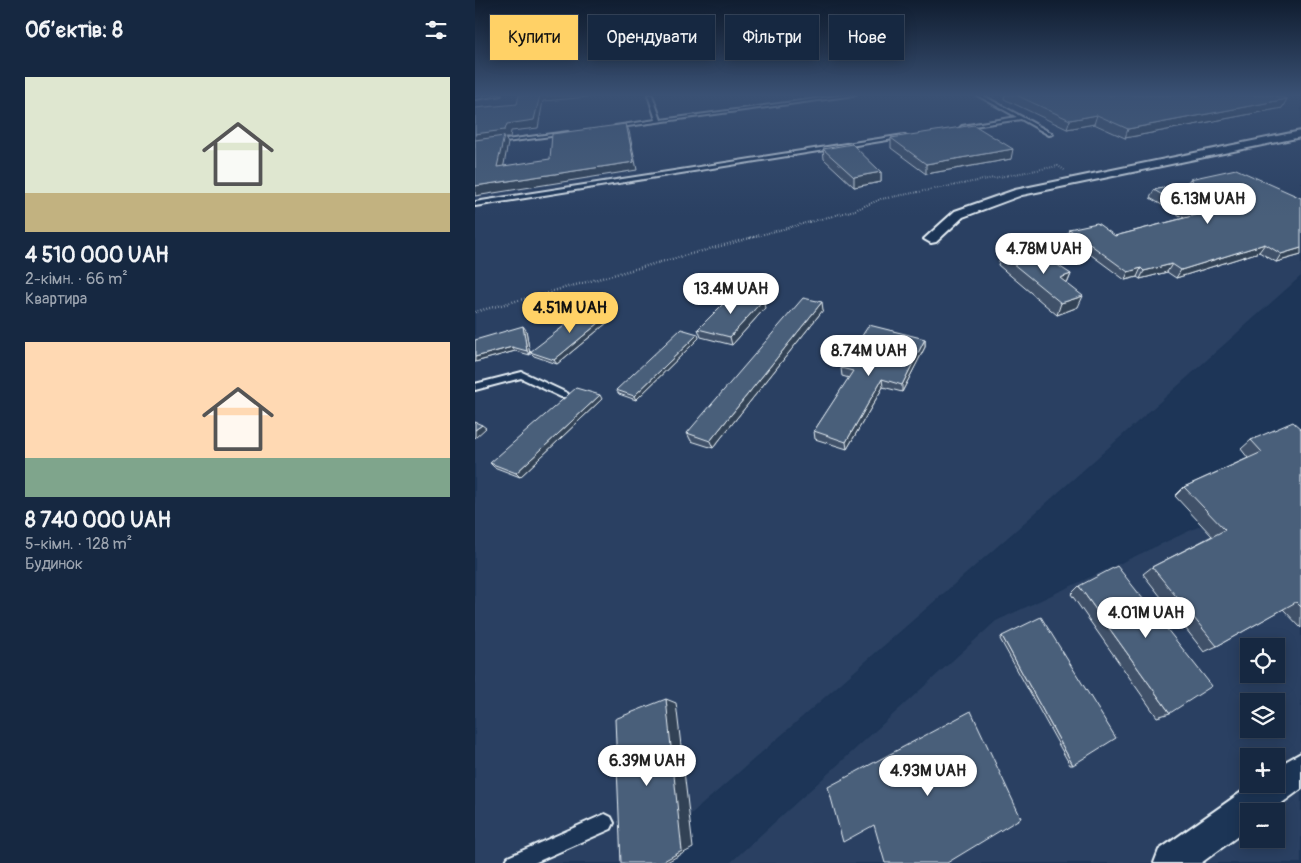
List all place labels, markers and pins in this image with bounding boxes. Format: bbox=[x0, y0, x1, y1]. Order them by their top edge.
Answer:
pin: 6.13M UAH bbox=[1151, 182, 1265, 225]
pin: 4.78M UAH bbox=[987, 232, 1101, 275]
pin: 13.4M UAH bbox=[674, 272, 788, 315]
pin: 4.51M UAH bbox=[513, 292, 627, 334]
pin: 8.74M UAH bbox=[812, 334, 926, 377]
pin: 4.01M UAH bbox=[1089, 596, 1203, 639]
pin: 6.39M UAH bbox=[590, 744, 704, 787]
pin: 4.93M UAH bbox=[871, 754, 985, 797]

